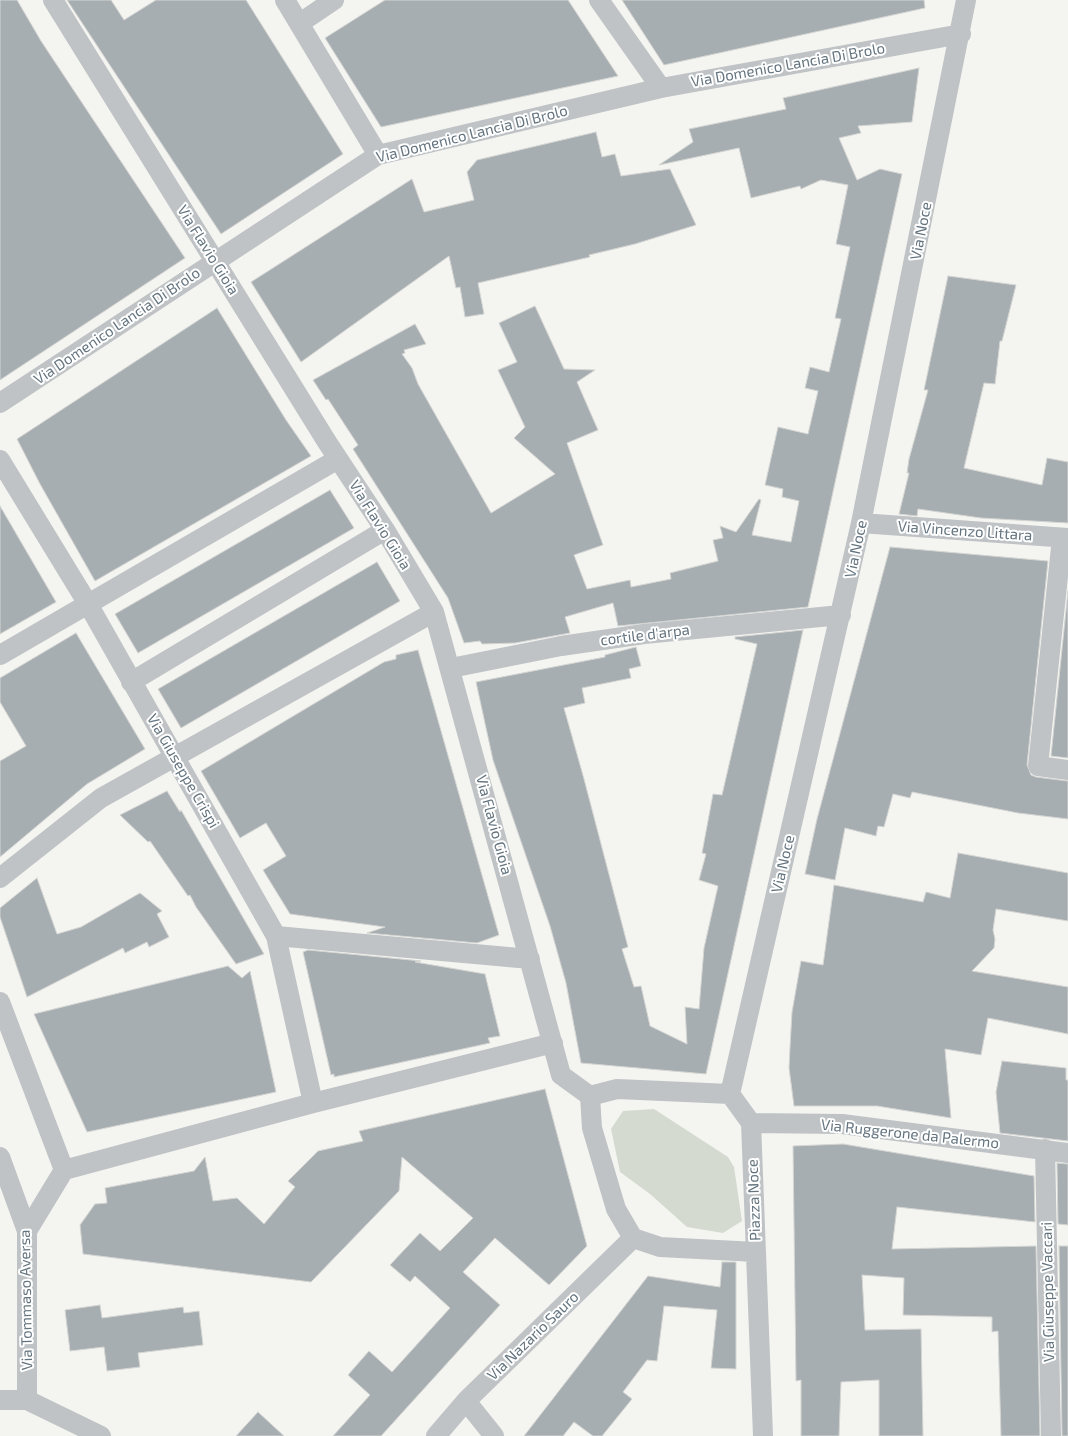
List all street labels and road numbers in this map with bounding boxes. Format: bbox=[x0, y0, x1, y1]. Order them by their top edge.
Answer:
street label: Via Domenico Lancia Di Brolo bbox=[690, 39, 886, 91]
street label: Via Domenico Lancia Di Brolo bbox=[374, 101, 570, 167]
street label: Via Noce bbox=[907, 200, 935, 262]
street label: Via Flavio Gioia bbox=[173, 202, 243, 298]
street label: Via Domenico Lancia Di Brolo bbox=[30, 264, 204, 388]
street label: Via Flavio Gioia bbox=[345, 477, 415, 573]
street label: Via Vincenzo Littara bbox=[897, 517, 1033, 545]
street label: Via Noce bbox=[841, 518, 871, 580]
street label: cortile d'arpa bbox=[599, 621, 691, 649]
street label: Via Giuseppe Crispi bbox=[143, 711, 223, 831]
street label: Via Flavio Gioia bbox=[472, 773, 516, 877]
street label: Via Noce bbox=[768, 833, 798, 895]
street label: Via Ruggerone da Palermo bbox=[820, 1116, 1000, 1152]
street label: Piazza Noce bbox=[744, 1159, 764, 1241]
street label: Via Giuseppe Vaccari bbox=[1038, 1222, 1058, 1362]
street label: Via Tommaso Aversa bbox=[16, 1229, 36, 1371]
street label: Via Nazario Sauro bbox=[483, 1288, 583, 1384]

